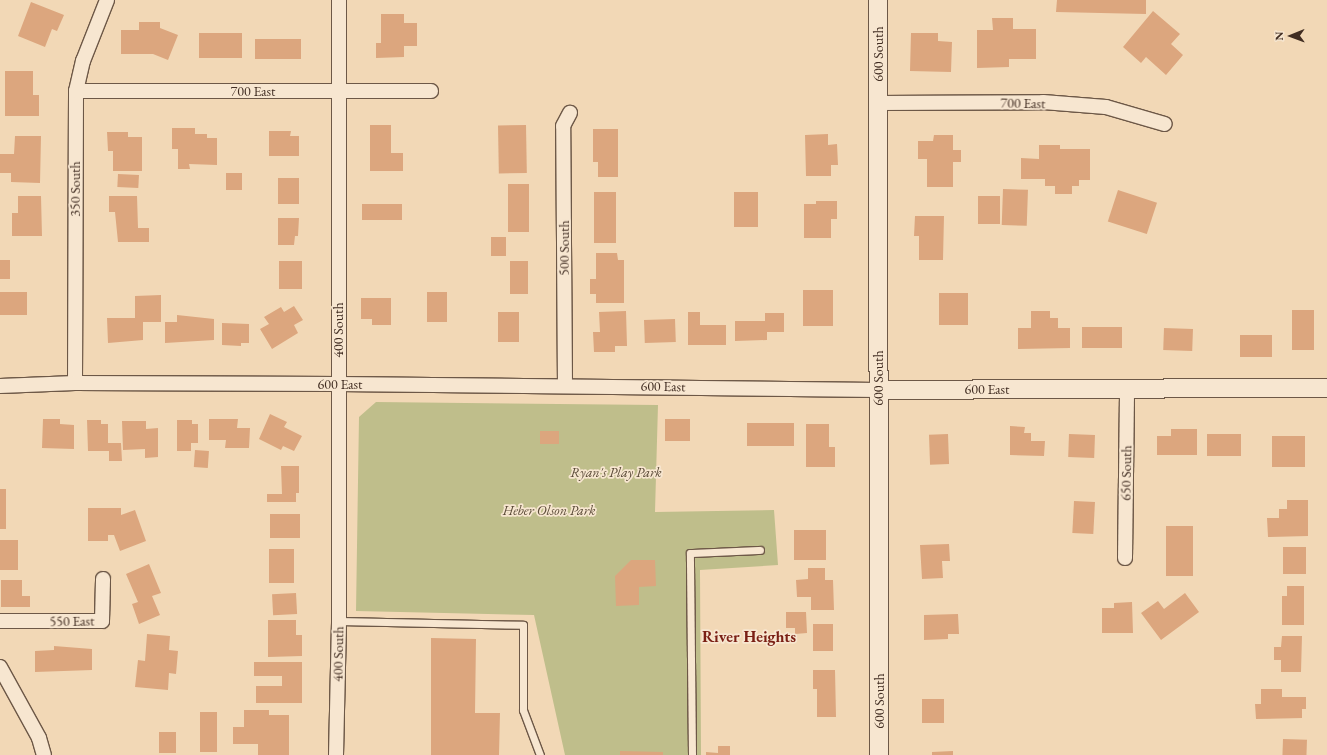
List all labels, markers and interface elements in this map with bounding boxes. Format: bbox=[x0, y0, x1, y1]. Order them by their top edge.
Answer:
north arrow bbox=[1271, 16, 1311, 56]
street label: 600 South bbox=[870, 26, 886, 82]
text: N bbox=[1272, 32, 1286, 41]
street label: 700 East bbox=[230, 83, 276, 99]
street label: 700 East bbox=[1000, 94, 1046, 112]
street label: 350 South bbox=[67, 161, 83, 217]
street label: 500 South bbox=[556, 220, 572, 276]
street label: 400 South bbox=[330, 302, 346, 358]
street label: 600 South bbox=[870, 350, 886, 406]
street label: 600 East bbox=[317, 376, 363, 392]
street label: 600 East bbox=[640, 377, 686, 395]
street label: 600 East bbox=[964, 381, 1010, 397]
street label: 650 South bbox=[1117, 445, 1135, 501]
park label: Ryan's Play Park bbox=[570, 464, 662, 480]
park label: Heber Olson Park bbox=[503, 502, 595, 518]
street label: 550 East bbox=[49, 612, 95, 630]
street label: 400 South bbox=[329, 626, 347, 682]
district label: River Heights bbox=[702, 627, 796, 647]
street label: 600 South bbox=[871, 673, 887, 729]

